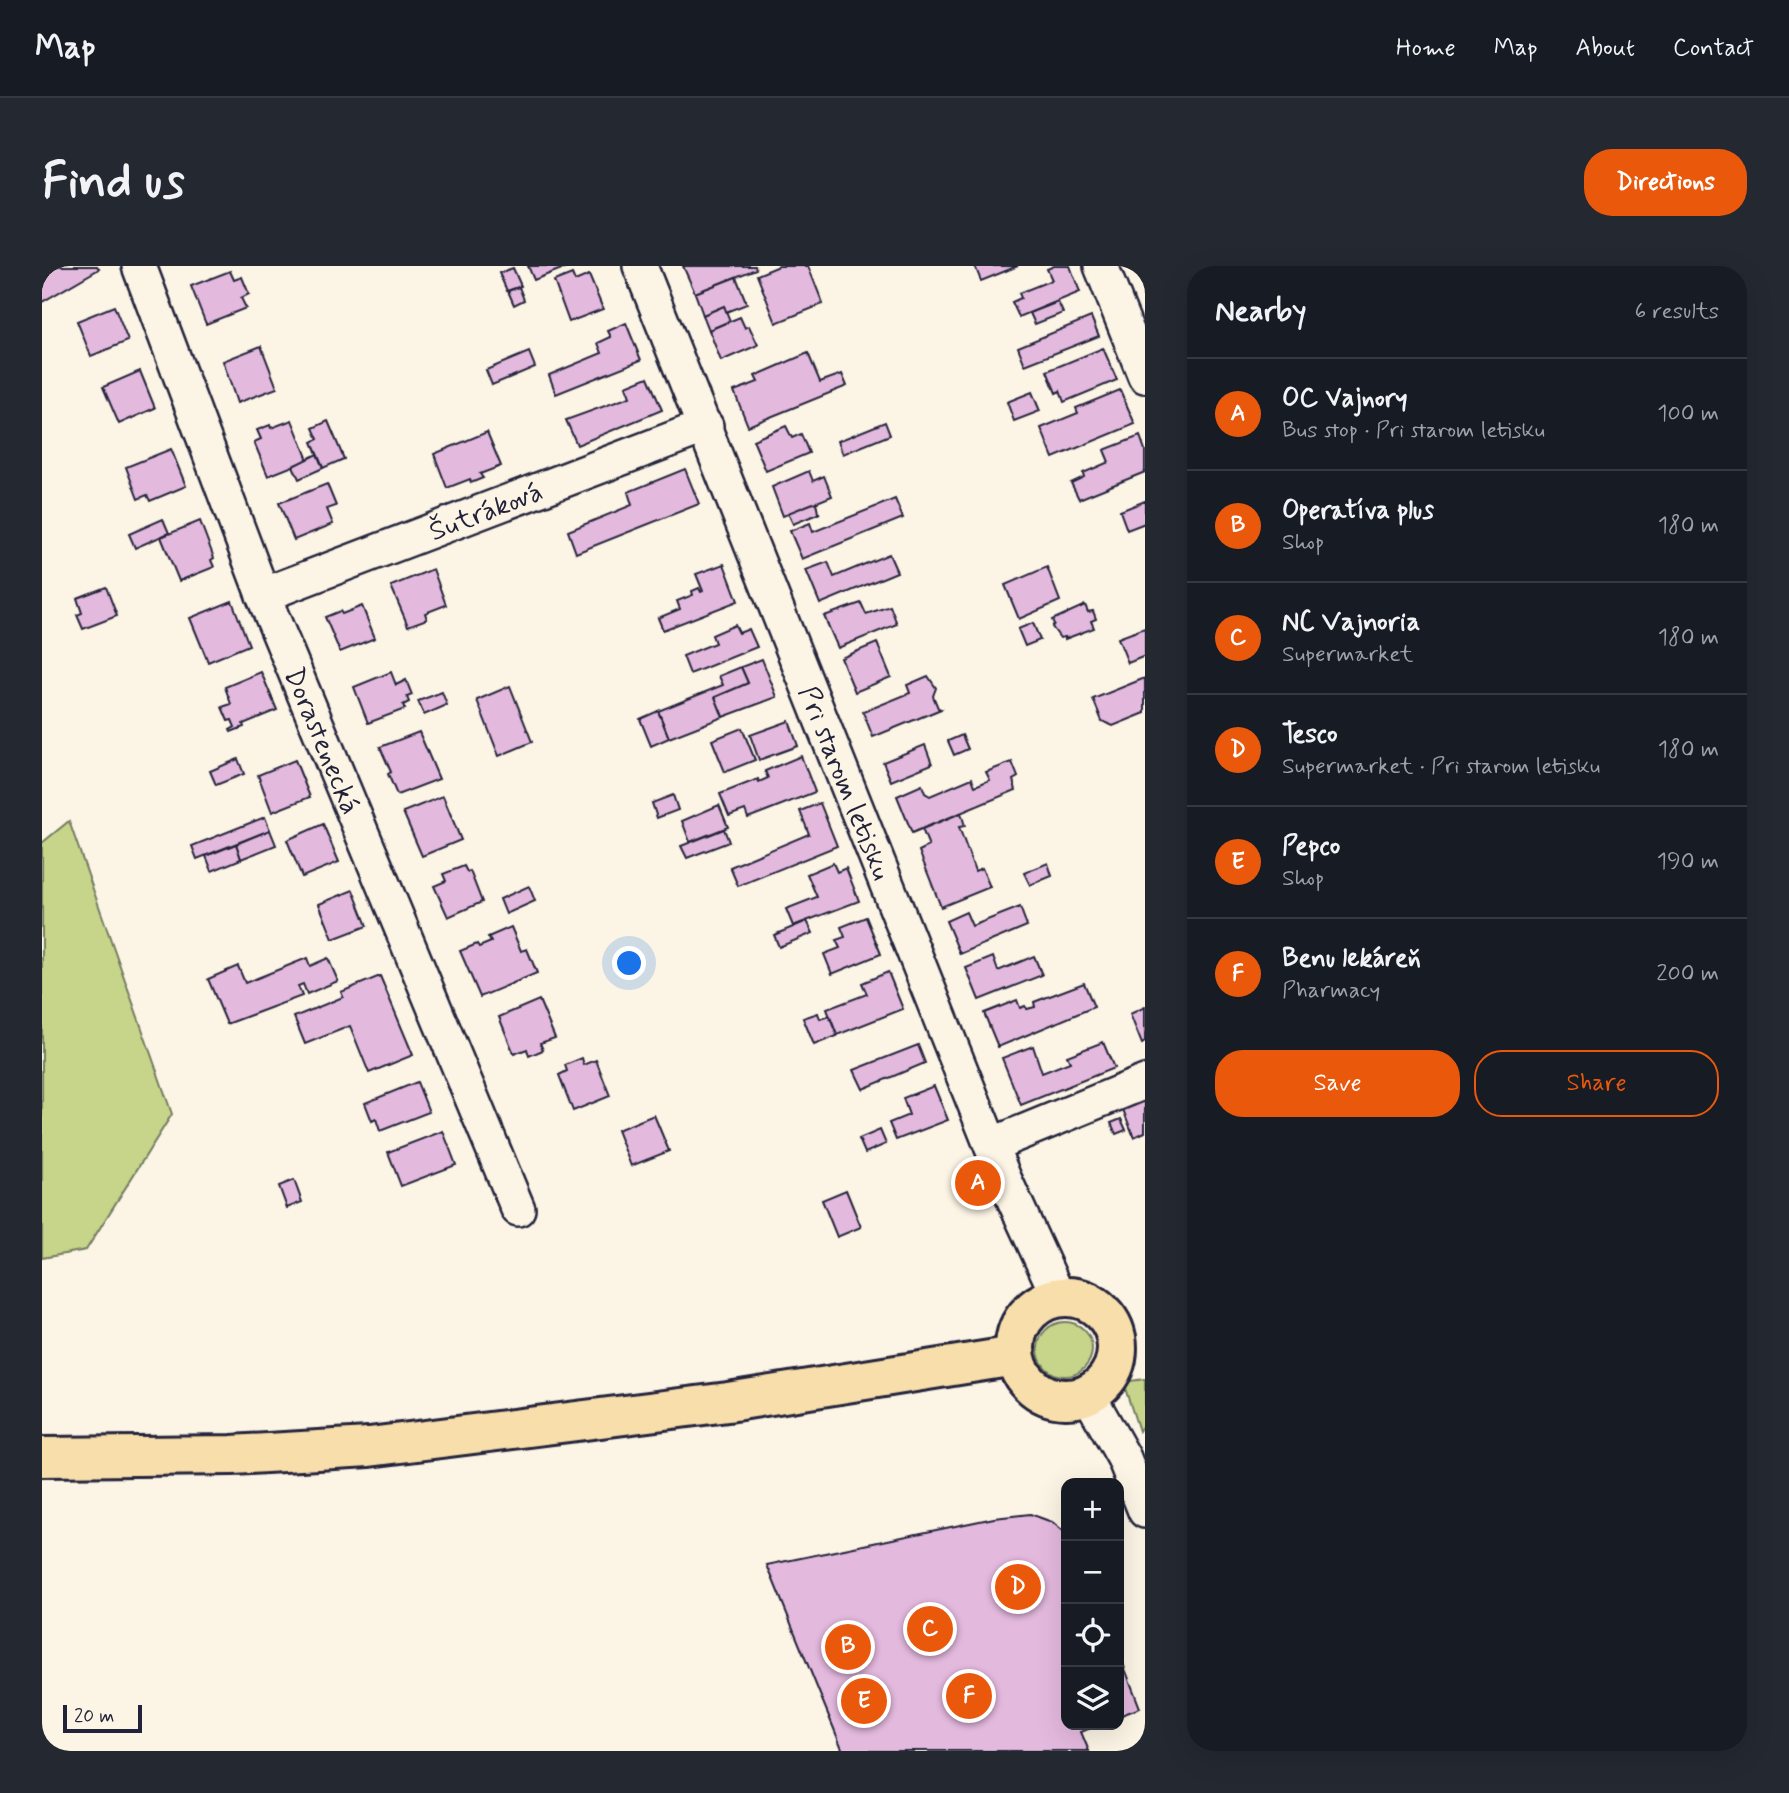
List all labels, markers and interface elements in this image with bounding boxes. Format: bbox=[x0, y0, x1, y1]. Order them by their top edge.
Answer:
text: Map bbox=[35, 26, 95, 70]
text: Home bbox=[1396, 33, 1456, 64]
text: Map bbox=[1494, 33, 1538, 64]
text: About bbox=[1576, 33, 1635, 64]
text: Contact bbox=[1673, 33, 1754, 64]
button: Directions bbox=[1584, 149, 1747, 216]
text: Find us bbox=[42, 150, 185, 215]
text: Nearby bbox=[1215, 292, 1306, 331]
text: 6 results bbox=[1635, 297, 1719, 327]
text: OC Vajnory bbox=[1282, 382, 1408, 416]
text: A bbox=[1230, 399, 1246, 429]
text: 100 m bbox=[1657, 399, 1719, 429]
text: Bus stop · Pri starom letisku bbox=[1282, 416, 1545, 446]
street label: Šutráková bbox=[424, 474, 548, 551]
text: Operatíva plus bbox=[1282, 494, 1434, 528]
text: B bbox=[1231, 511, 1245, 541]
text: 180 m bbox=[1658, 511, 1719, 541]
text: Shop bbox=[1282, 528, 1324, 558]
text: NC Vajnoria bbox=[1282, 606, 1420, 640]
text: C bbox=[1230, 623, 1246, 653]
text: 180 m bbox=[1658, 623, 1719, 653]
text: Supermarket bbox=[1282, 640, 1413, 670]
street label: Dorastenecká bbox=[274, 662, 368, 820]
street label: Pri starom letisku bbox=[788, 681, 899, 886]
text: Tesco bbox=[1282, 718, 1338, 752]
text: D bbox=[1230, 735, 1246, 765]
text: 180 m bbox=[1658, 735, 1719, 765]
text: Supermarket · Pri starom letisku bbox=[1282, 752, 1600, 782]
text: Pepco bbox=[1282, 830, 1340, 864]
text: E bbox=[1231, 847, 1245, 877]
text: 190 m bbox=[1657, 847, 1719, 877]
text: Shop bbox=[1282, 864, 1324, 894]
text: Benu lekáreň bbox=[1282, 942, 1421, 976]
your location bbox=[612, 946, 646, 980]
text: F bbox=[1232, 959, 1244, 989]
text: 200 m bbox=[1656, 959, 1719, 989]
text: Pharmacy bbox=[1282, 976, 1380, 1006]
button: Save bbox=[1215, 1050, 1460, 1117]
button: Share bbox=[1474, 1050, 1719, 1117]
pin: A bbox=[955, 1157, 1001, 1209]
map controls bbox=[1061, 1478, 1124, 1730]
button: + bbox=[1061, 1478, 1124, 1541]
button: − bbox=[1061, 1541, 1124, 1604]
pin: D bbox=[995, 1561, 1041, 1613]
pin: C bbox=[907, 1603, 953, 1655]
button: locate bbox=[1061, 1604, 1124, 1667]
pin: B bbox=[825, 1621, 871, 1673]
button: layers bbox=[1061, 1667, 1124, 1730]
pin: F bbox=[946, 1670, 992, 1722]
pin: E bbox=[841, 1675, 887, 1727]
scale bar bbox=[63, 1702, 142, 1734]
text: 20 m bbox=[74, 1704, 114, 1729]

